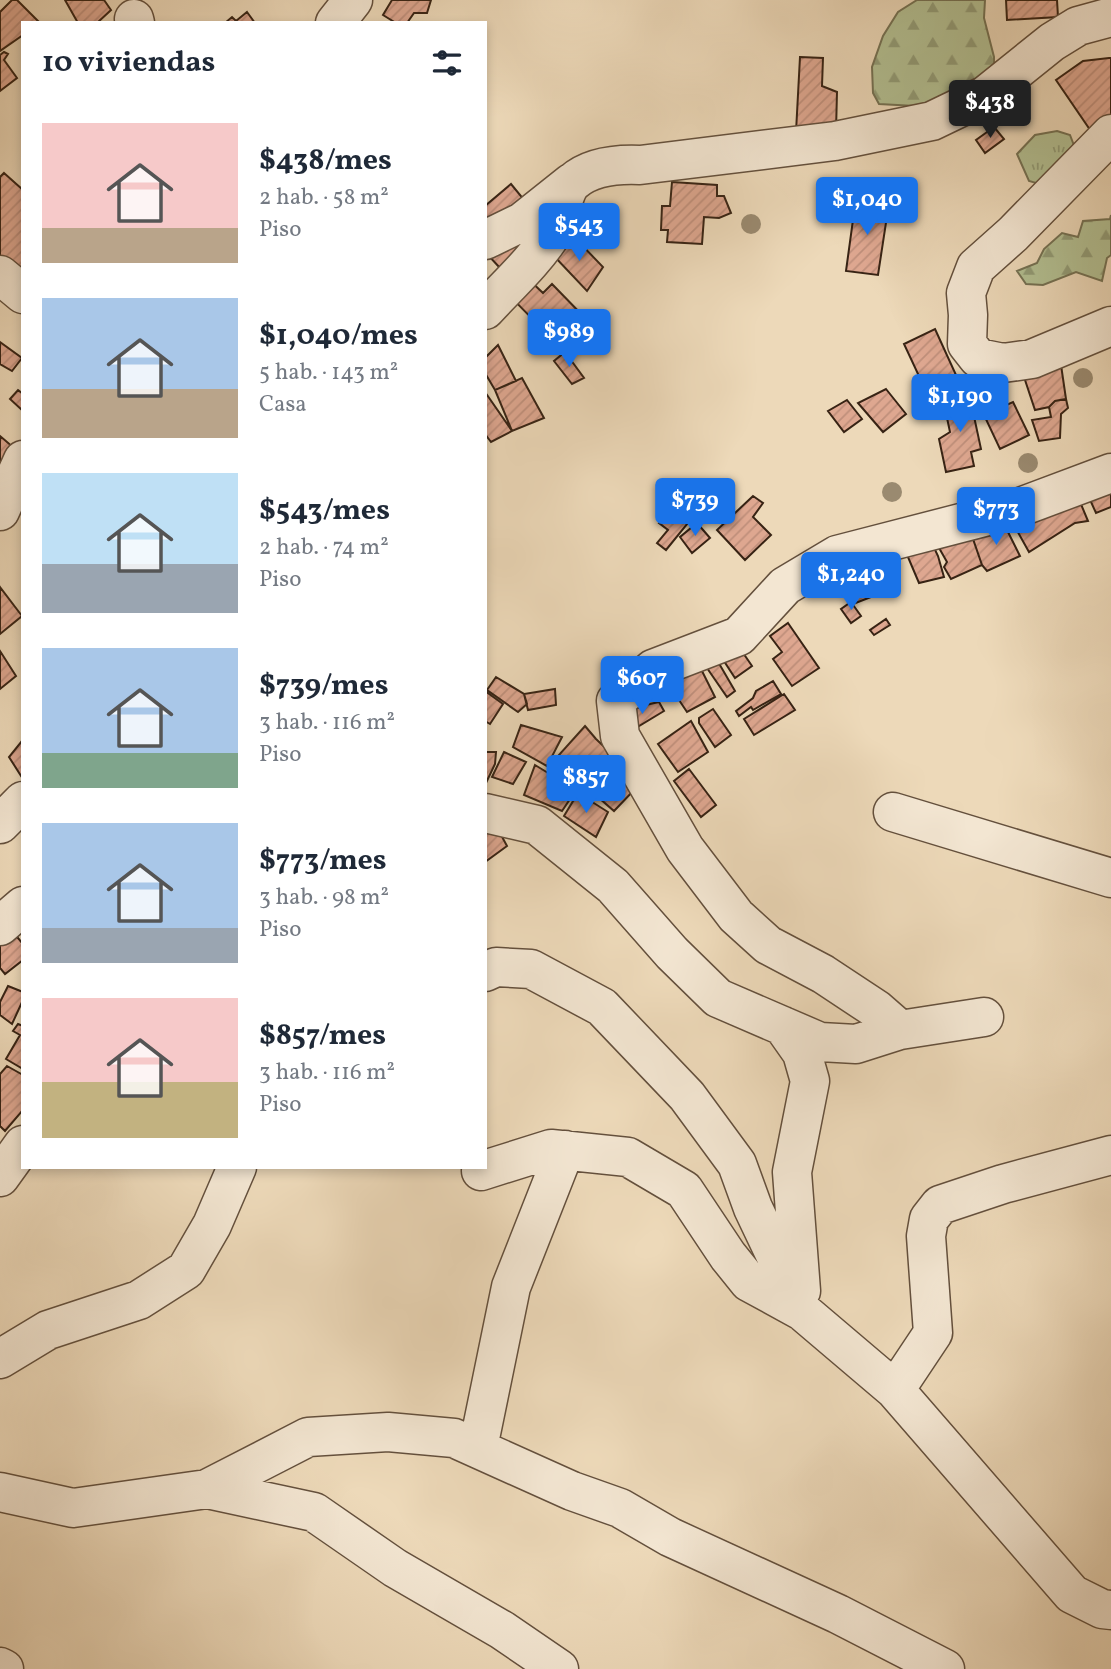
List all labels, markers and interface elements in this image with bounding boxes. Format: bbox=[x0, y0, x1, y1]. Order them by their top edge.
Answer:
text: 10 viviendas bbox=[42, 42, 215, 84]
icon: filters bbox=[428, 44, 466, 82]
pin: $438 bbox=[949, 80, 1031, 140]
text: $438 bbox=[965, 87, 1015, 119]
text: $438/mes bbox=[259, 140, 392, 182]
icon: home bbox=[98, 151, 182, 235]
pin: $1,040 bbox=[810, 177, 924, 237]
text: 2 hab. · 58 m² bbox=[259, 182, 389, 214]
text: $1,040 bbox=[832, 184, 902, 216]
pin: $543 bbox=[538, 204, 620, 263]
text: $543 bbox=[555, 210, 603, 242]
text: Piso bbox=[259, 214, 301, 246]
pin: $989 bbox=[528, 310, 610, 369]
text: $1,040/mes bbox=[259, 315, 418, 357]
text: $989 bbox=[544, 316, 594, 348]
icon: home bbox=[98, 326, 182, 410]
text: 5 hab. · 143 m² bbox=[259, 357, 398, 389]
pin: $1,190 bbox=[903, 374, 1017, 434]
text: $1,190 bbox=[927, 381, 993, 413]
text: Casa bbox=[259, 389, 307, 421]
pin: $739 bbox=[654, 478, 736, 538]
text: $739 bbox=[671, 485, 719, 517]
pin: $773 bbox=[955, 488, 1037, 547]
text: $543/mes bbox=[259, 490, 390, 532]
text: $773 bbox=[973, 494, 1019, 526]
icon: home bbox=[98, 501, 182, 585]
text: 2 hab. · 74 m² bbox=[259, 532, 389, 564]
pin: $1,240 bbox=[794, 552, 908, 612]
text: $1,240 bbox=[817, 559, 885, 591]
text: Piso bbox=[259, 564, 301, 596]
pin: $607 bbox=[601, 656, 683, 716]
text: $607 bbox=[617, 663, 667, 695]
text: $739/mes bbox=[259, 665, 389, 707]
icon: home bbox=[98, 676, 182, 760]
text: 3 hab. · 116 m² bbox=[259, 707, 395, 739]
text: Piso bbox=[259, 739, 301, 771]
pin: $857 bbox=[545, 756, 627, 815]
text: $857 bbox=[563, 762, 609, 794]
text: $773/mes bbox=[259, 840, 387, 882]
icon: home bbox=[98, 851, 182, 935]
text: 3 hab. · 98 m² bbox=[259, 882, 389, 914]
text: Piso bbox=[259, 914, 301, 946]
text: $857/mes bbox=[259, 1015, 386, 1057]
icon: home bbox=[98, 1026, 182, 1110]
text: 3 hab. · 116 m² bbox=[259, 1057, 395, 1089]
text: Piso bbox=[259, 1089, 301, 1121]

